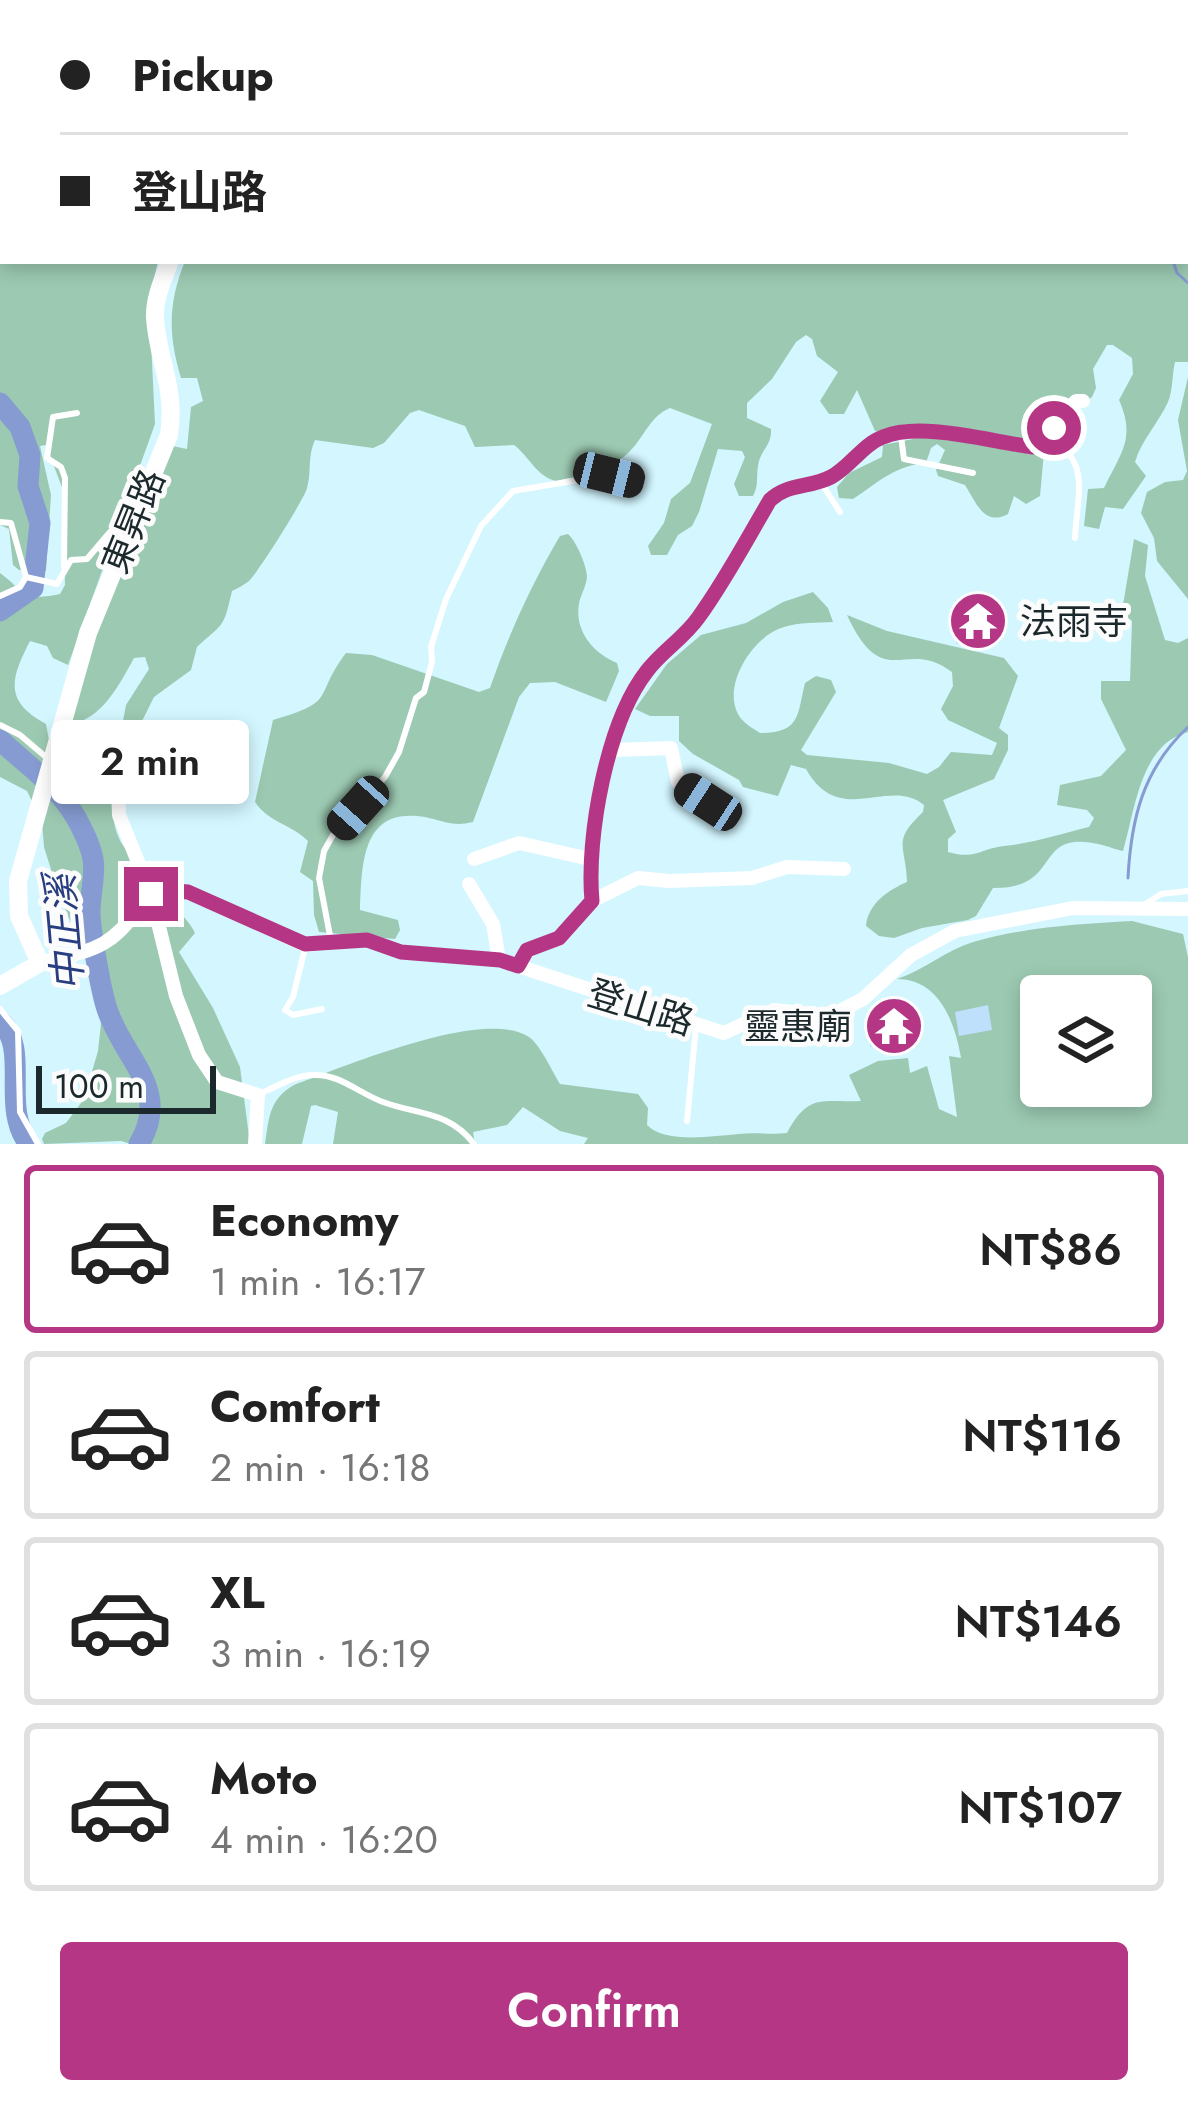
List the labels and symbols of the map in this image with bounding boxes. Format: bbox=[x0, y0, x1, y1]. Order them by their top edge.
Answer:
route start bbox=[1027, 401, 1081, 455]
car bbox=[570, 449, 648, 501]
street label: 東昇路 bbox=[89, 461, 177, 581]
temple icon: 法雨寺 bbox=[947, 590, 1009, 652]
place label: 法雨寺 bbox=[1020, 595, 1128, 647]
callout: 2 min bbox=[52, 720, 250, 804]
car bbox=[668, 767, 748, 837]
car bbox=[321, 769, 395, 847]
water label: 中正溪 bbox=[31, 867, 98, 994]
route end bbox=[124, 867, 178, 921]
street label: 登山路 bbox=[582, 966, 700, 1048]
temple icon: 靈惠廟 bbox=[863, 995, 925, 1057]
place label: 靈惠廟 bbox=[744, 1000, 852, 1052]
scale bar bbox=[36, 1060, 216, 1113]

